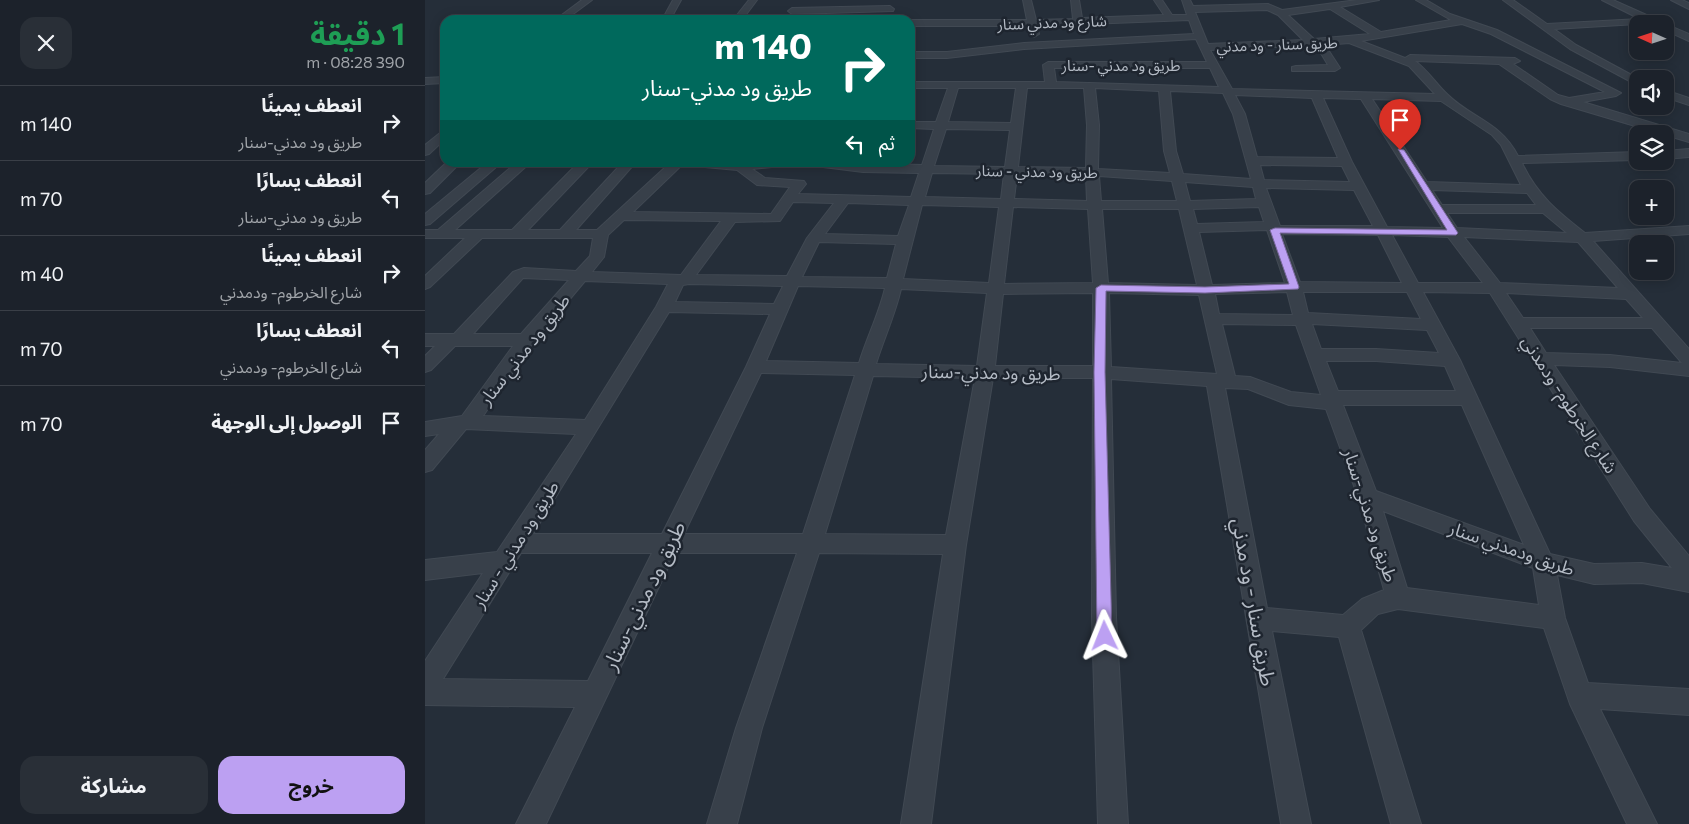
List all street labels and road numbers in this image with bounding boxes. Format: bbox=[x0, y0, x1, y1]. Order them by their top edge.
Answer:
street label: شارع ود مدني سنار bbox=[996, 11, 1107, 37]
street label: طريق سنار - ود مدني bbox=[1216, 33, 1338, 59]
street label: طريق ود مدني -سنار bbox=[1061, 56, 1180, 77]
street label: طريق ود مدني - سنار bbox=[975, 161, 1098, 185]
street label: طريق ود مدني سنار bbox=[473, 289, 577, 412]
street label: شارع الخرطوم- ودمدني bbox=[1514, 331, 1623, 479]
street label: طريق ود مدني-سنار bbox=[920, 360, 1061, 387]
street label: طريق ود مدني-سنار bbox=[1336, 445, 1403, 586]
street label: طريق ود مدني - سنار bbox=[466, 476, 566, 614]
street label: طريق سنار - ود مدني bbox=[1223, 516, 1282, 689]
street label: طريق ودمدني سنار bbox=[1444, 516, 1578, 583]
street label: طريق ود مدني-سنار bbox=[596, 517, 694, 676]

